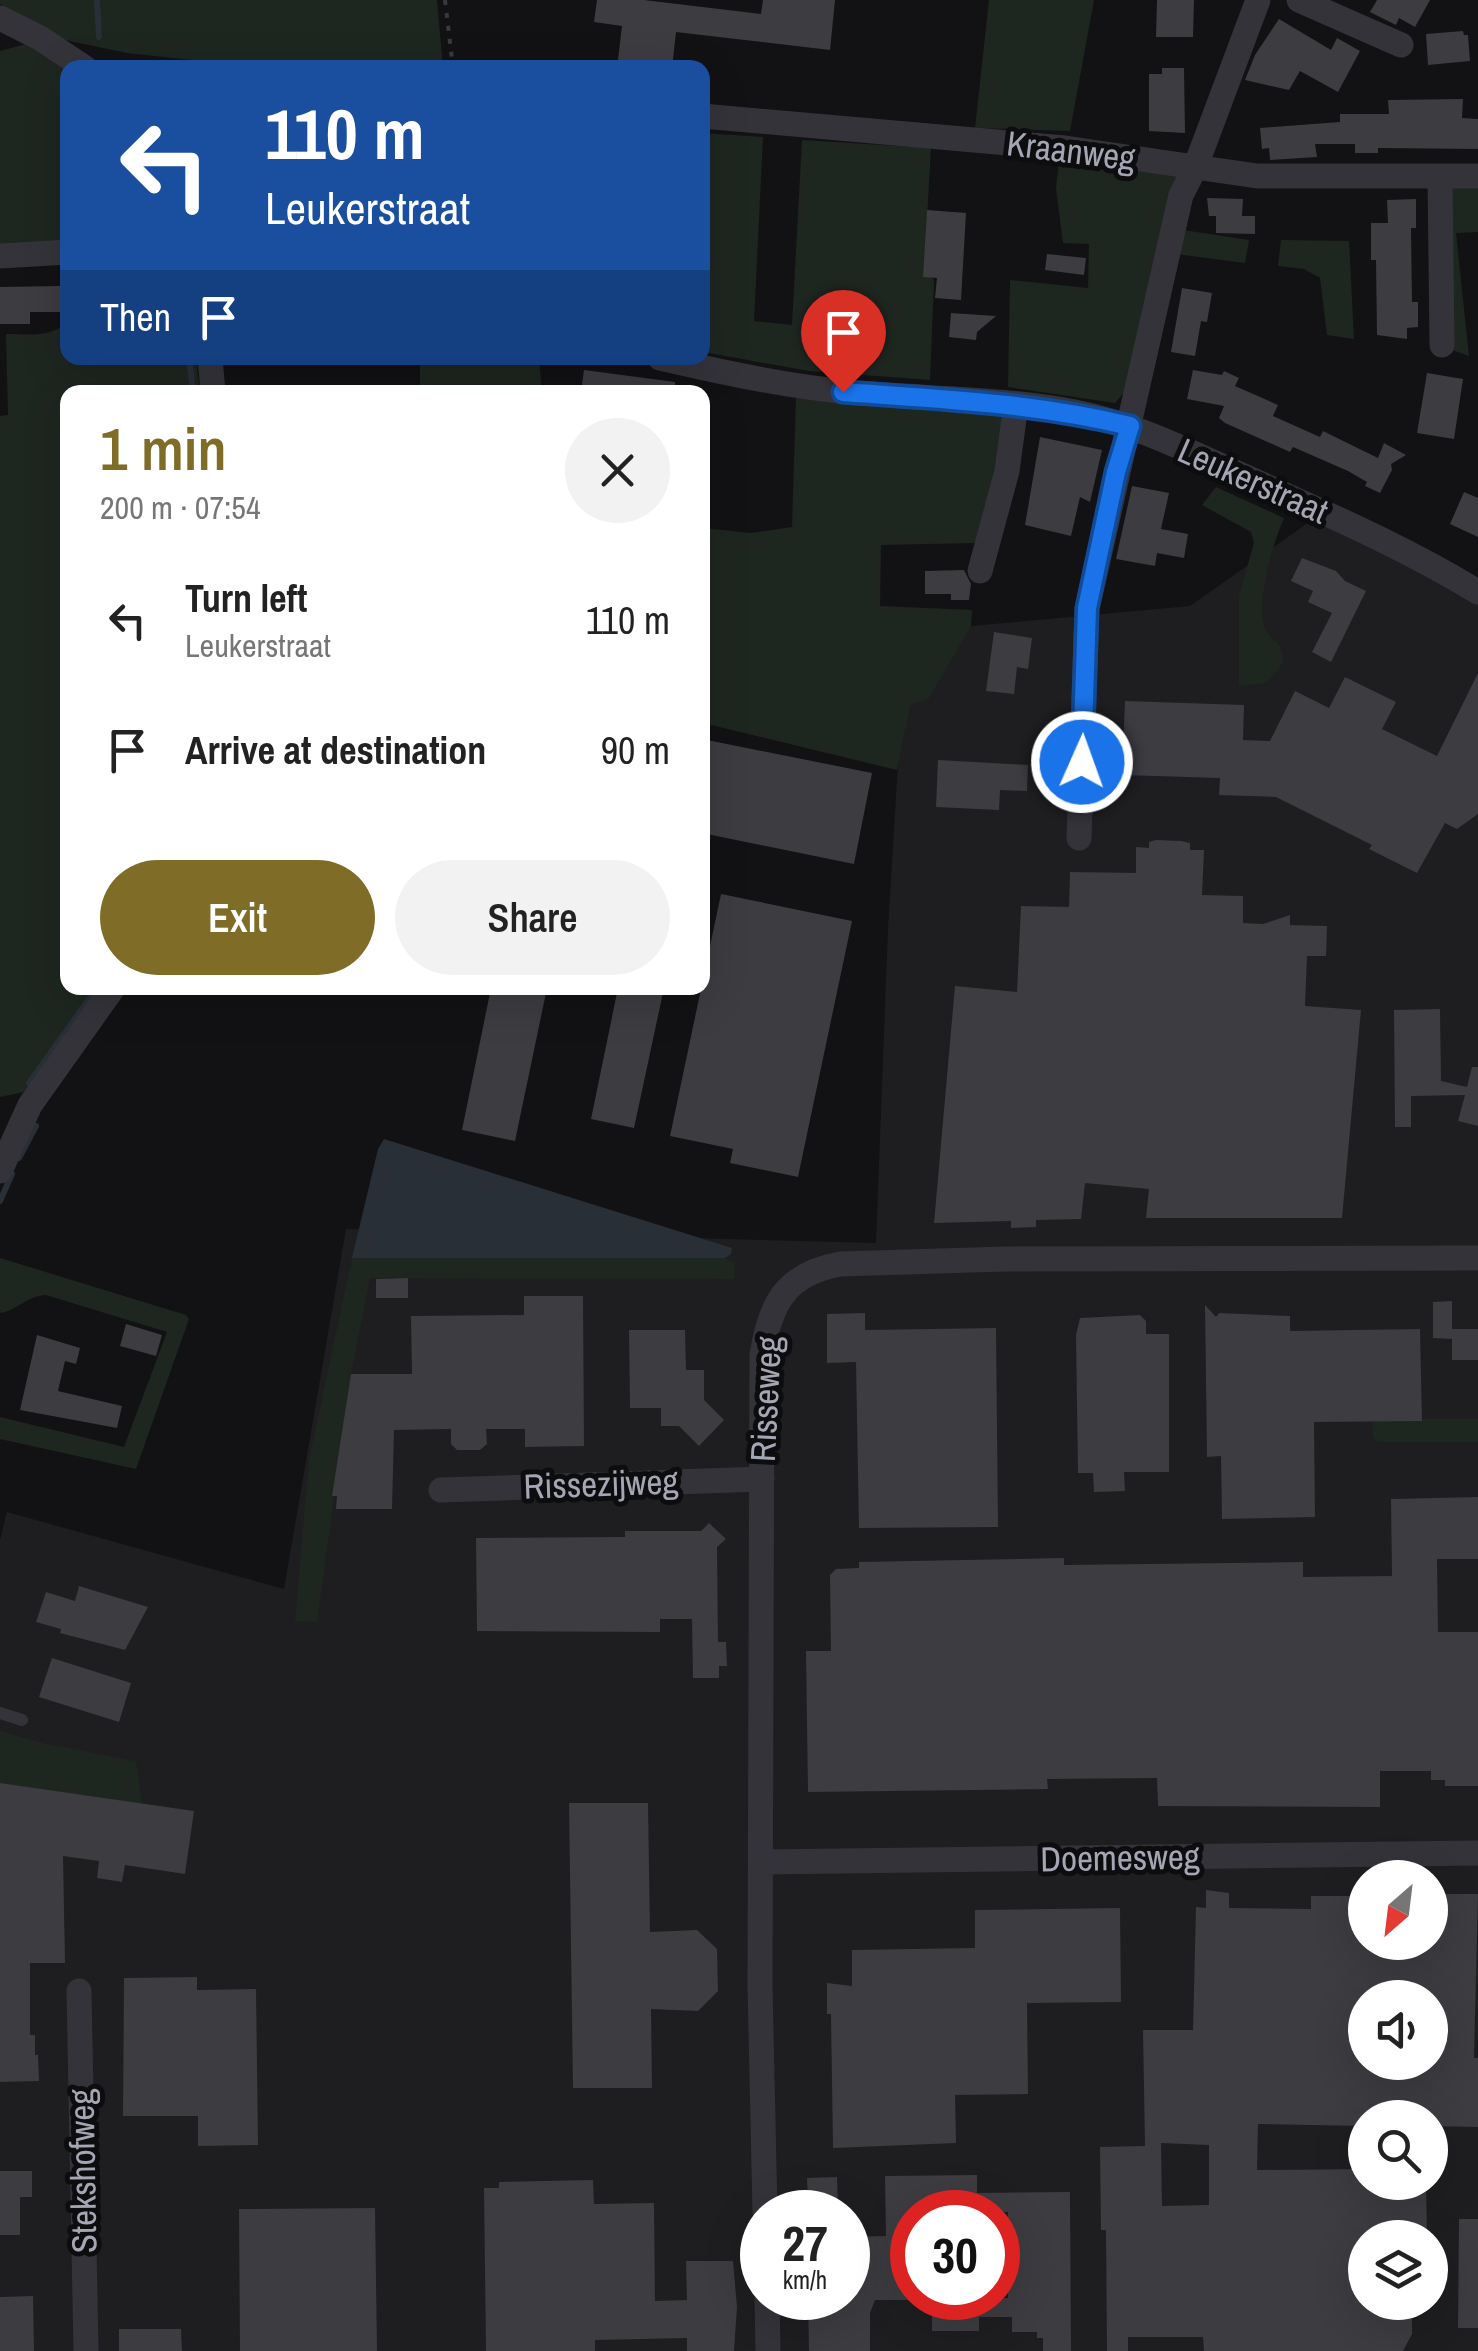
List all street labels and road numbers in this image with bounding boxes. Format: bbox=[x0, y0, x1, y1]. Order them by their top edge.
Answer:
street label: Kraanweg bbox=[1004, 119, 1138, 182]
street label: Leukerstraat bbox=[1171, 427, 1336, 534]
street label: Risseweg bbox=[739, 1335, 792, 1463]
street label: Rissezijweg bbox=[523, 1457, 679, 1510]
street label: Doemesweg bbox=[1040, 1833, 1200, 1882]
street label: Stekshofweg bbox=[58, 2088, 107, 2254]

